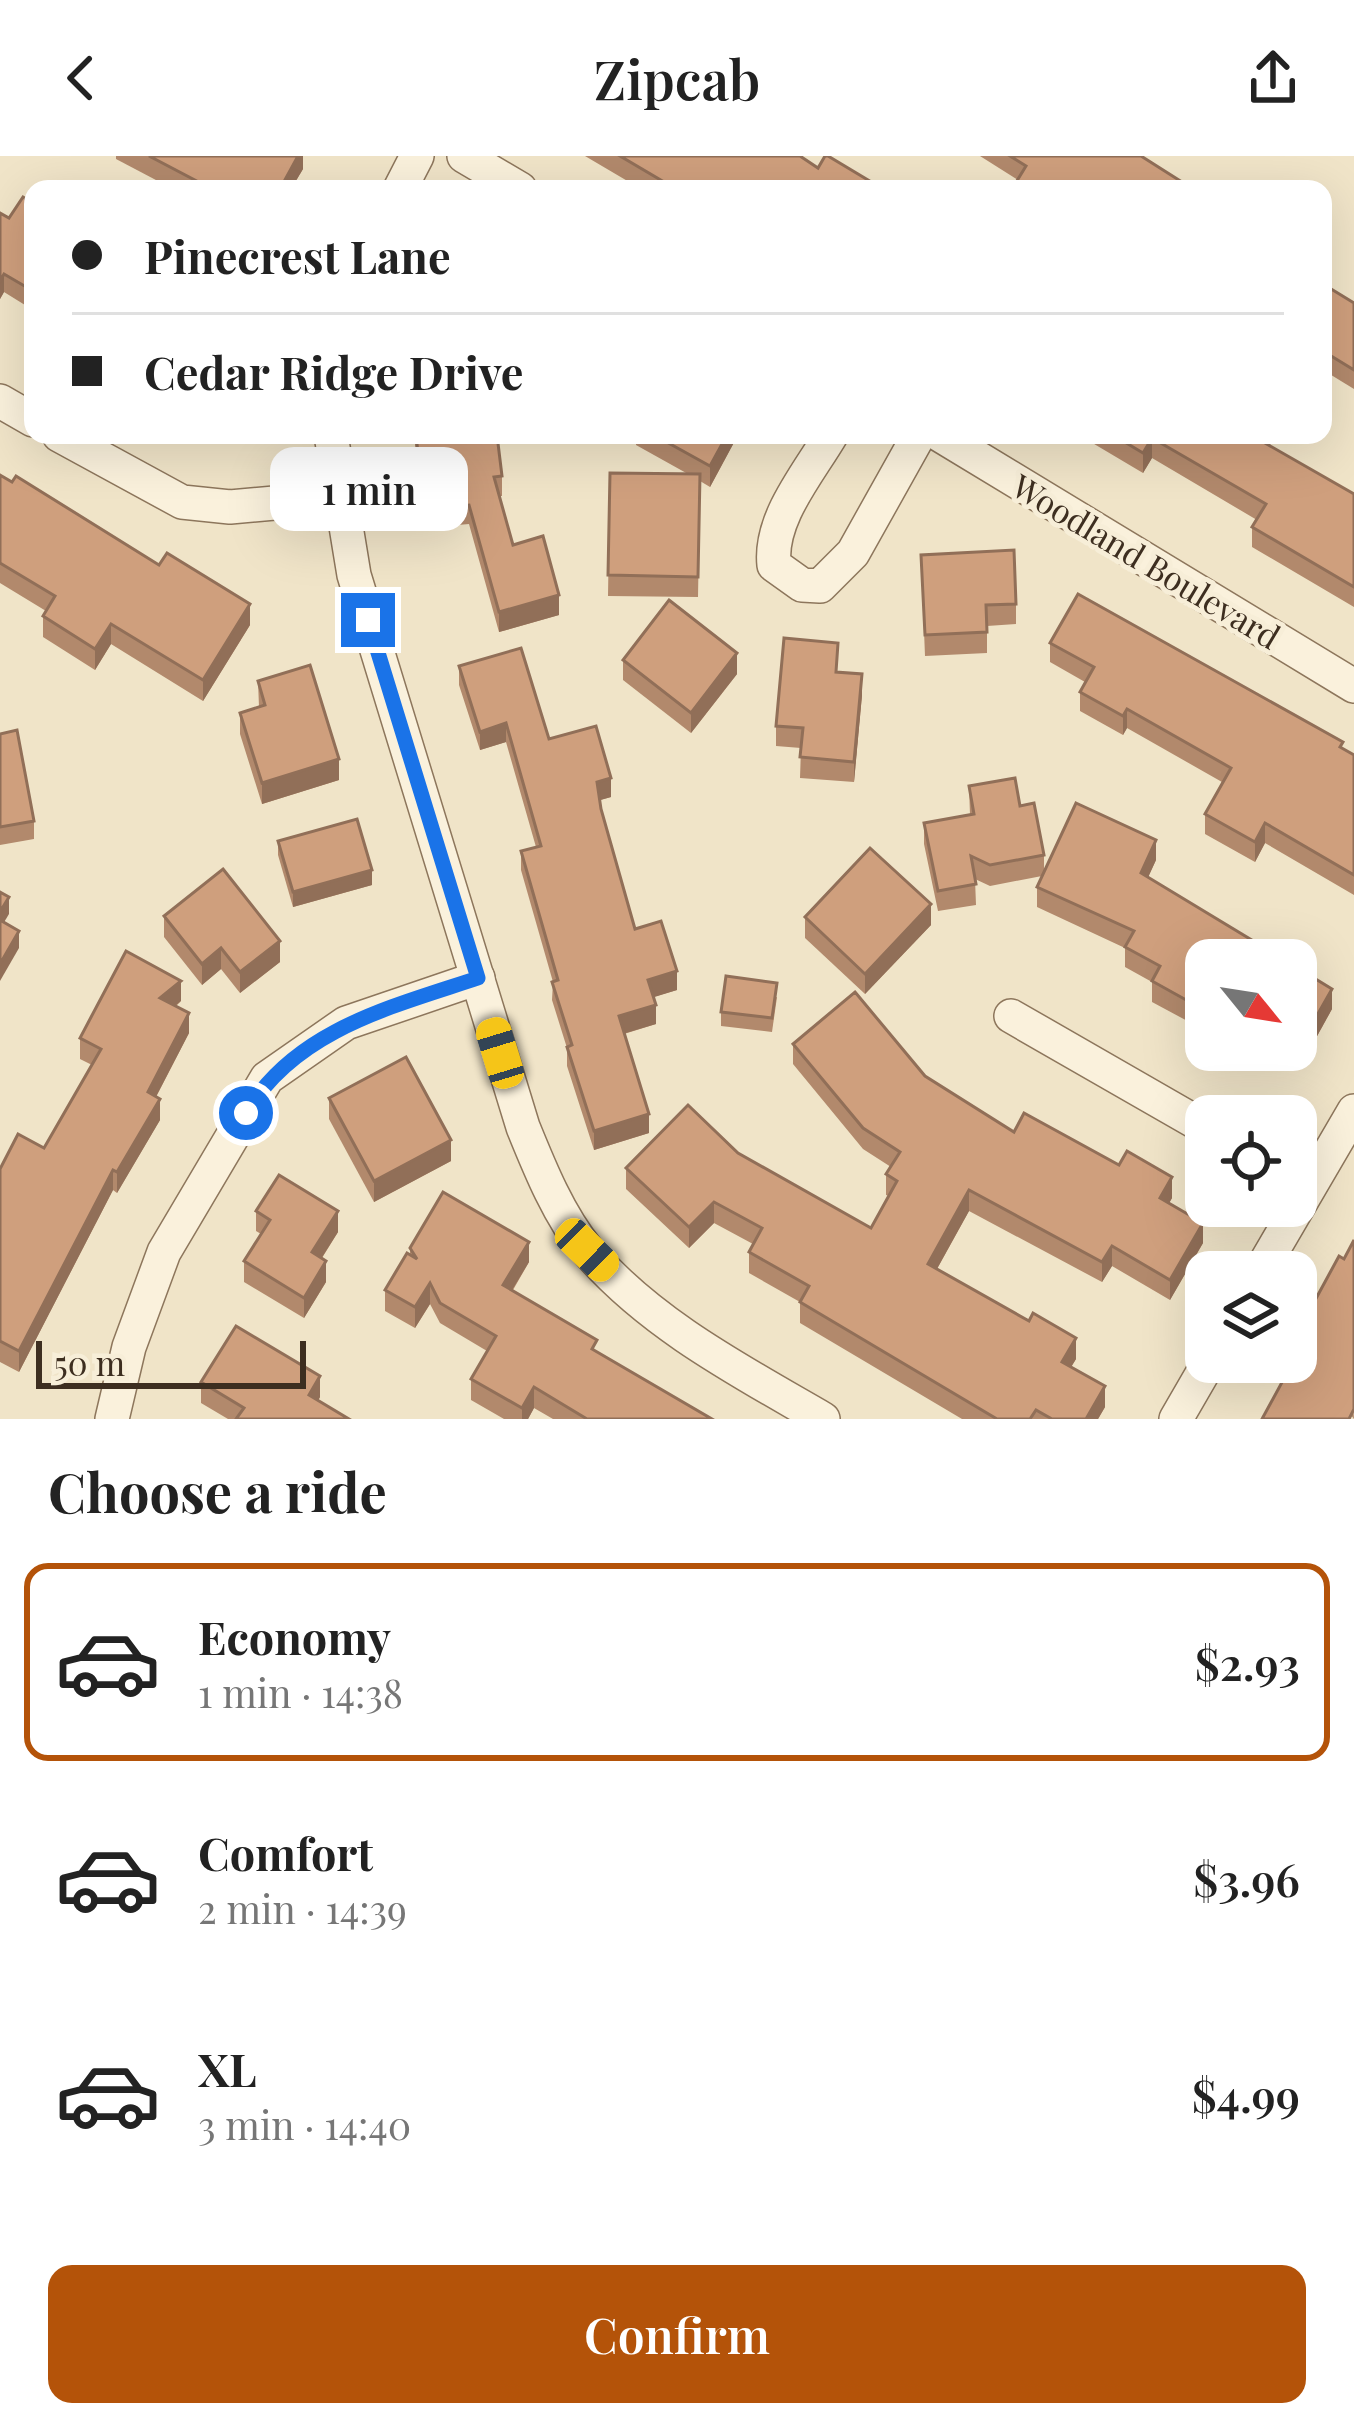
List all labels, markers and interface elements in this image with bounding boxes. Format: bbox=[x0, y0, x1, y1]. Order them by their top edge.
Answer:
text: Zipcab bbox=[594, 42, 760, 114]
icon: back bbox=[48, 45, 114, 111]
icon: share bbox=[1240, 45, 1306, 111]
text: Pinecrest Lane bbox=[144, 225, 451, 285]
text: Cedar Ridge Drive bbox=[144, 341, 524, 401]
callout: 1 min bbox=[269, 446, 467, 530]
street label: Woodland Boulevard bbox=[1004, 462, 1289, 657]
text: 1 min bbox=[322, 463, 416, 515]
route end bbox=[341, 593, 395, 647]
north arrow bbox=[1185, 939, 1317, 1071]
map controls bbox=[1185, 939, 1317, 1383]
car bbox=[472, 1013, 528, 1093]
route start bbox=[219, 1086, 273, 1140]
button: locate bbox=[1185, 1095, 1317, 1227]
car bbox=[549, 1212, 625, 1288]
button: layers bbox=[1185, 1251, 1317, 1383]
scale bar bbox=[36, 1335, 306, 1388]
text: 50 m bbox=[54, 1340, 125, 1384]
text: Choose a ride bbox=[48, 1455, 387, 1527]
text: Economy bbox=[198, 1606, 391, 1666]
icon: car bbox=[54, 1608, 162, 1716]
text: $2.93 bbox=[1195, 1632, 1300, 1692]
text: 1 min · 14:38 bbox=[198, 1666, 403, 1718]
text: Comfort bbox=[198, 1822, 373, 1882]
icon: car bbox=[54, 1824, 162, 1932]
text: $3.96 bbox=[1193, 1848, 1300, 1908]
text: 2 min · 14:39 bbox=[198, 1882, 407, 1934]
text: XL bbox=[198, 2038, 257, 2098]
icon: car bbox=[54, 2040, 162, 2148]
text: $4.99 bbox=[1192, 2064, 1300, 2124]
text: 3 min · 14:40 bbox=[198, 2098, 411, 2150]
button: Confirm bbox=[48, 2265, 1306, 2403]

